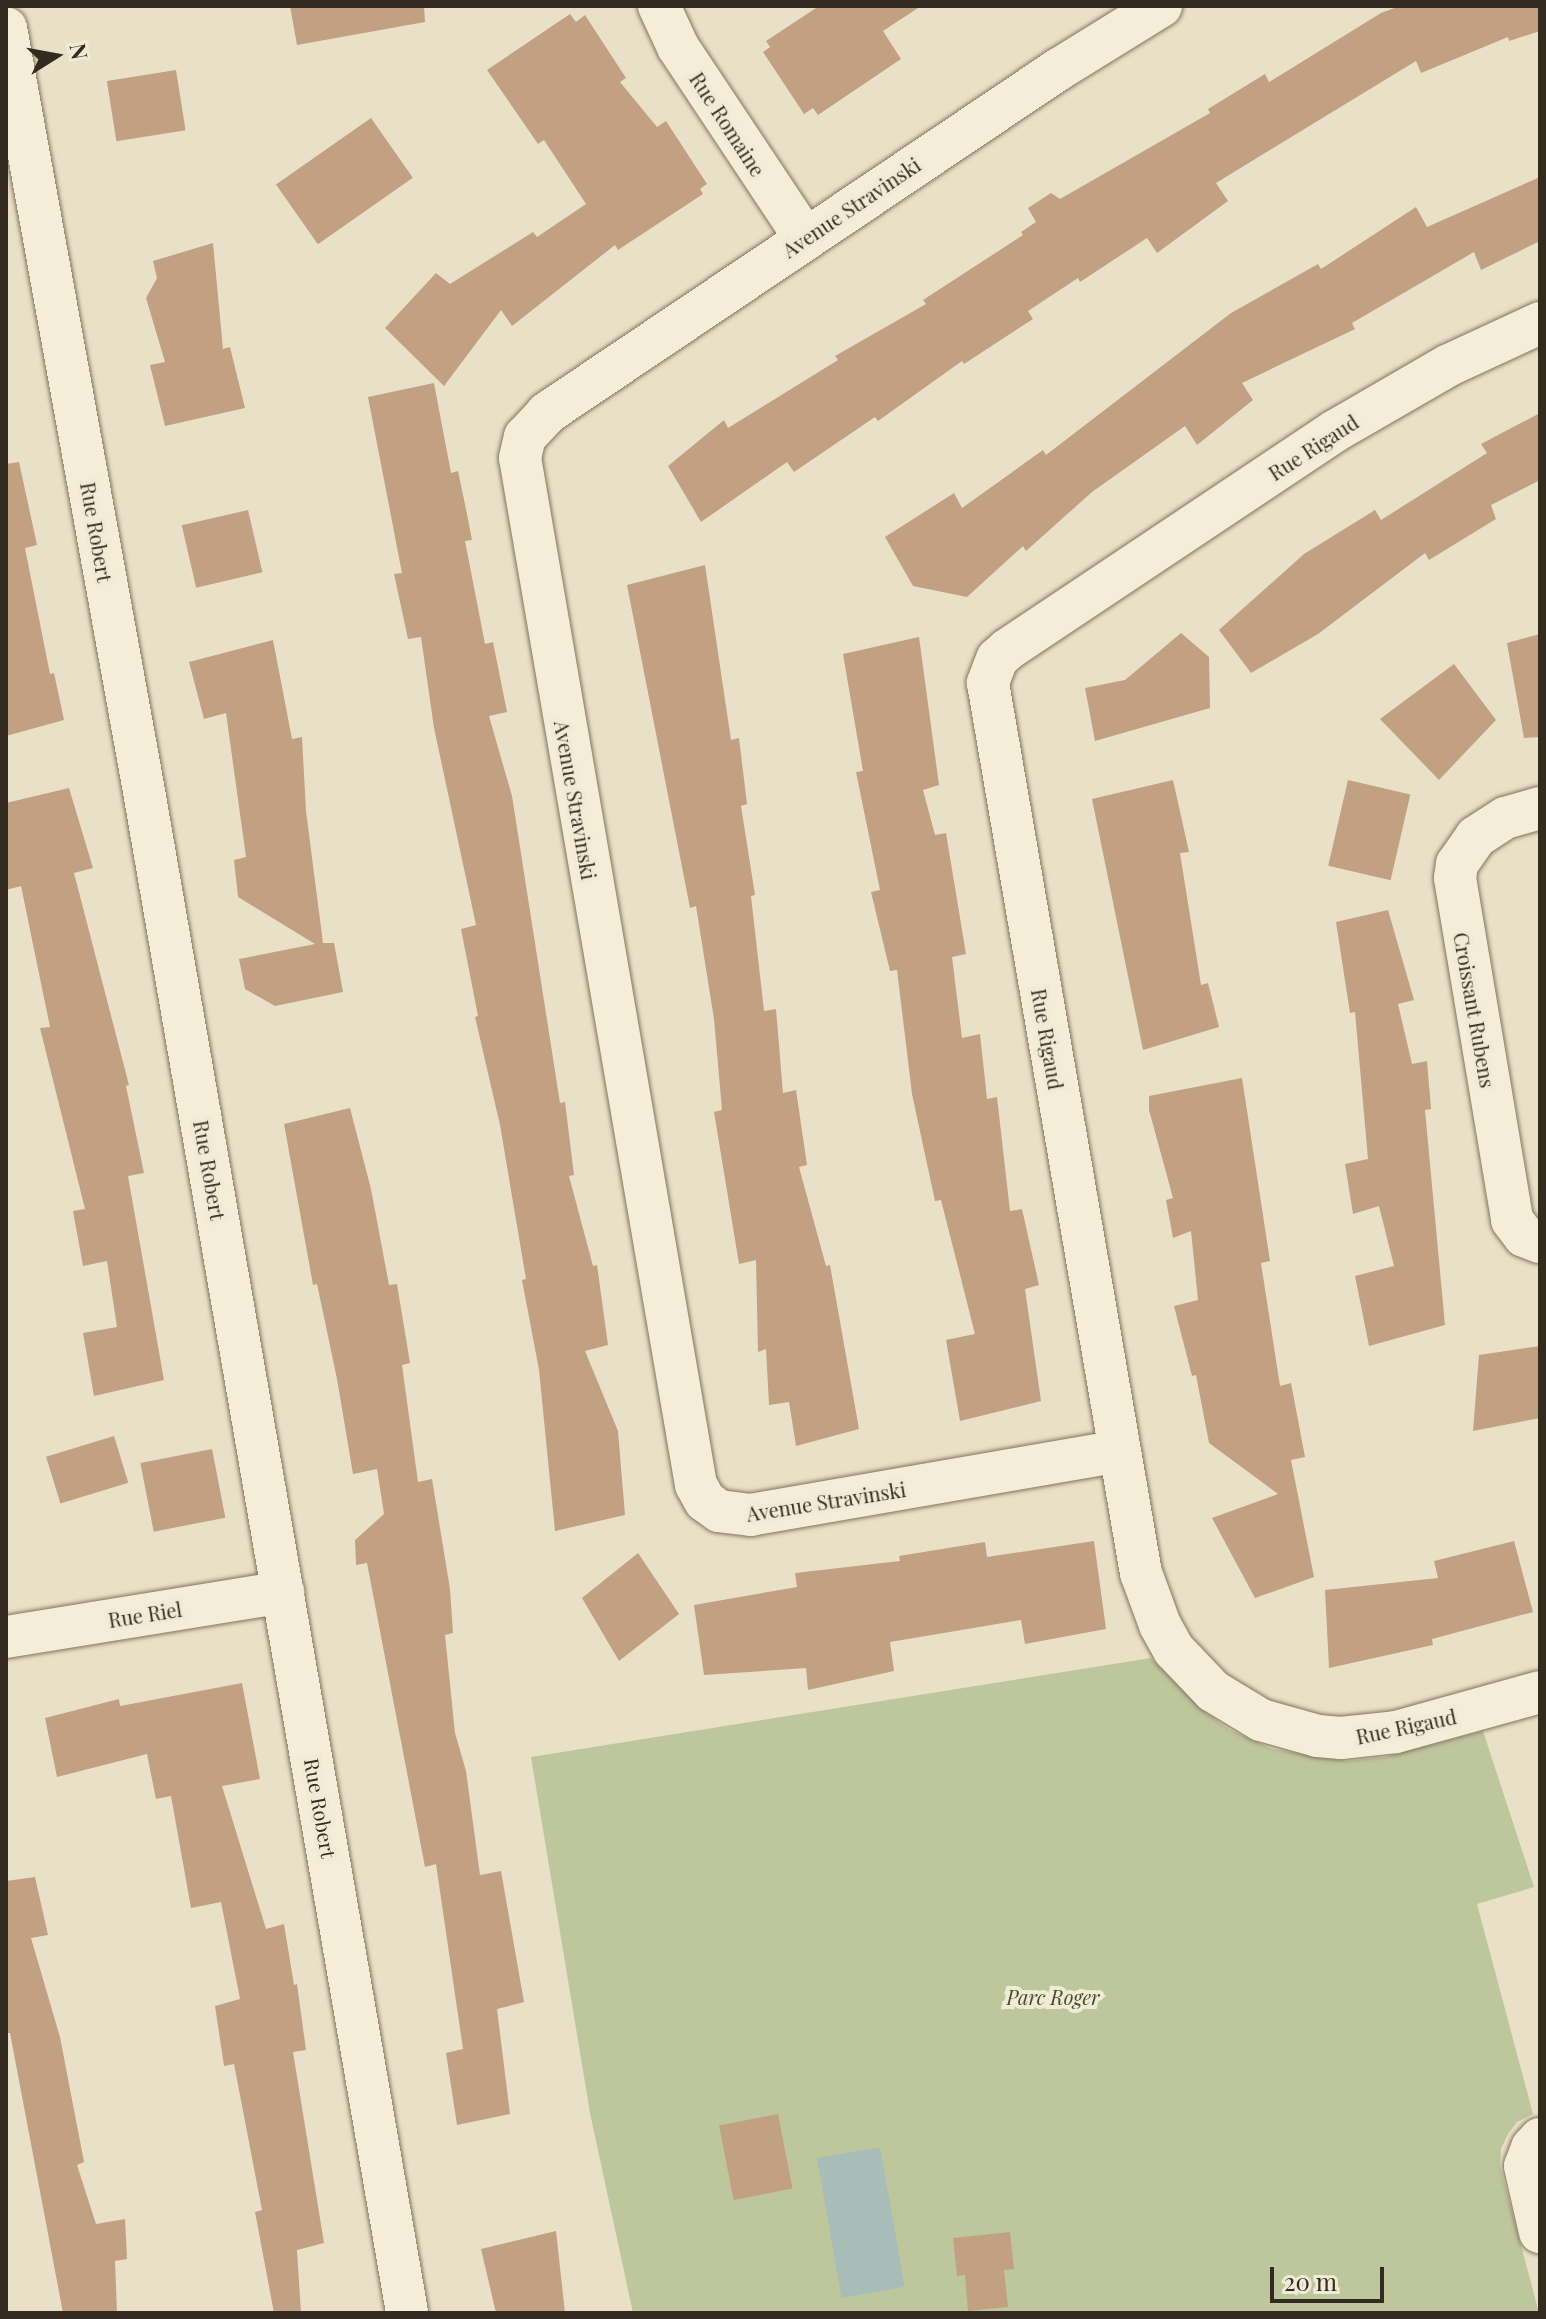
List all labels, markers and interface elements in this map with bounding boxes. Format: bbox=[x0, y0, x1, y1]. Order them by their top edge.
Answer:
north arrow bbox=[16, 16, 96, 96]
text: N bbox=[63, 41, 96, 62]
street label: Rue Romaine bbox=[685, 67, 771, 181]
street label: Avenue Stravinski bbox=[778, 152, 924, 262]
street label: Rue Rigaud bbox=[1264, 409, 1362, 485]
street label: Rue Robert bbox=[76, 480, 118, 584]
street label: Avenue Stravinski bbox=[550, 719, 602, 881]
street label: Croissant Rubens bbox=[1449, 930, 1501, 1090]
street label: Rue Rigaud bbox=[1027, 987, 1069, 1091]
street label: Rue Robert bbox=[189, 1118, 231, 1222]
street label: Avenue Stravinski bbox=[745, 1477, 907, 1525]
street label: Rue Riel bbox=[106, 1596, 184, 1632]
street label: Rue Rigaud bbox=[1354, 1704, 1458, 1748]
street label: Rue Robert bbox=[300, 1756, 342, 1860]
park label: Parc Roger bbox=[1007, 1984, 1099, 2008]
scale bar bbox=[1274, 2251, 1388, 2301]
text: 20 m bbox=[1284, 2265, 1337, 2297]

